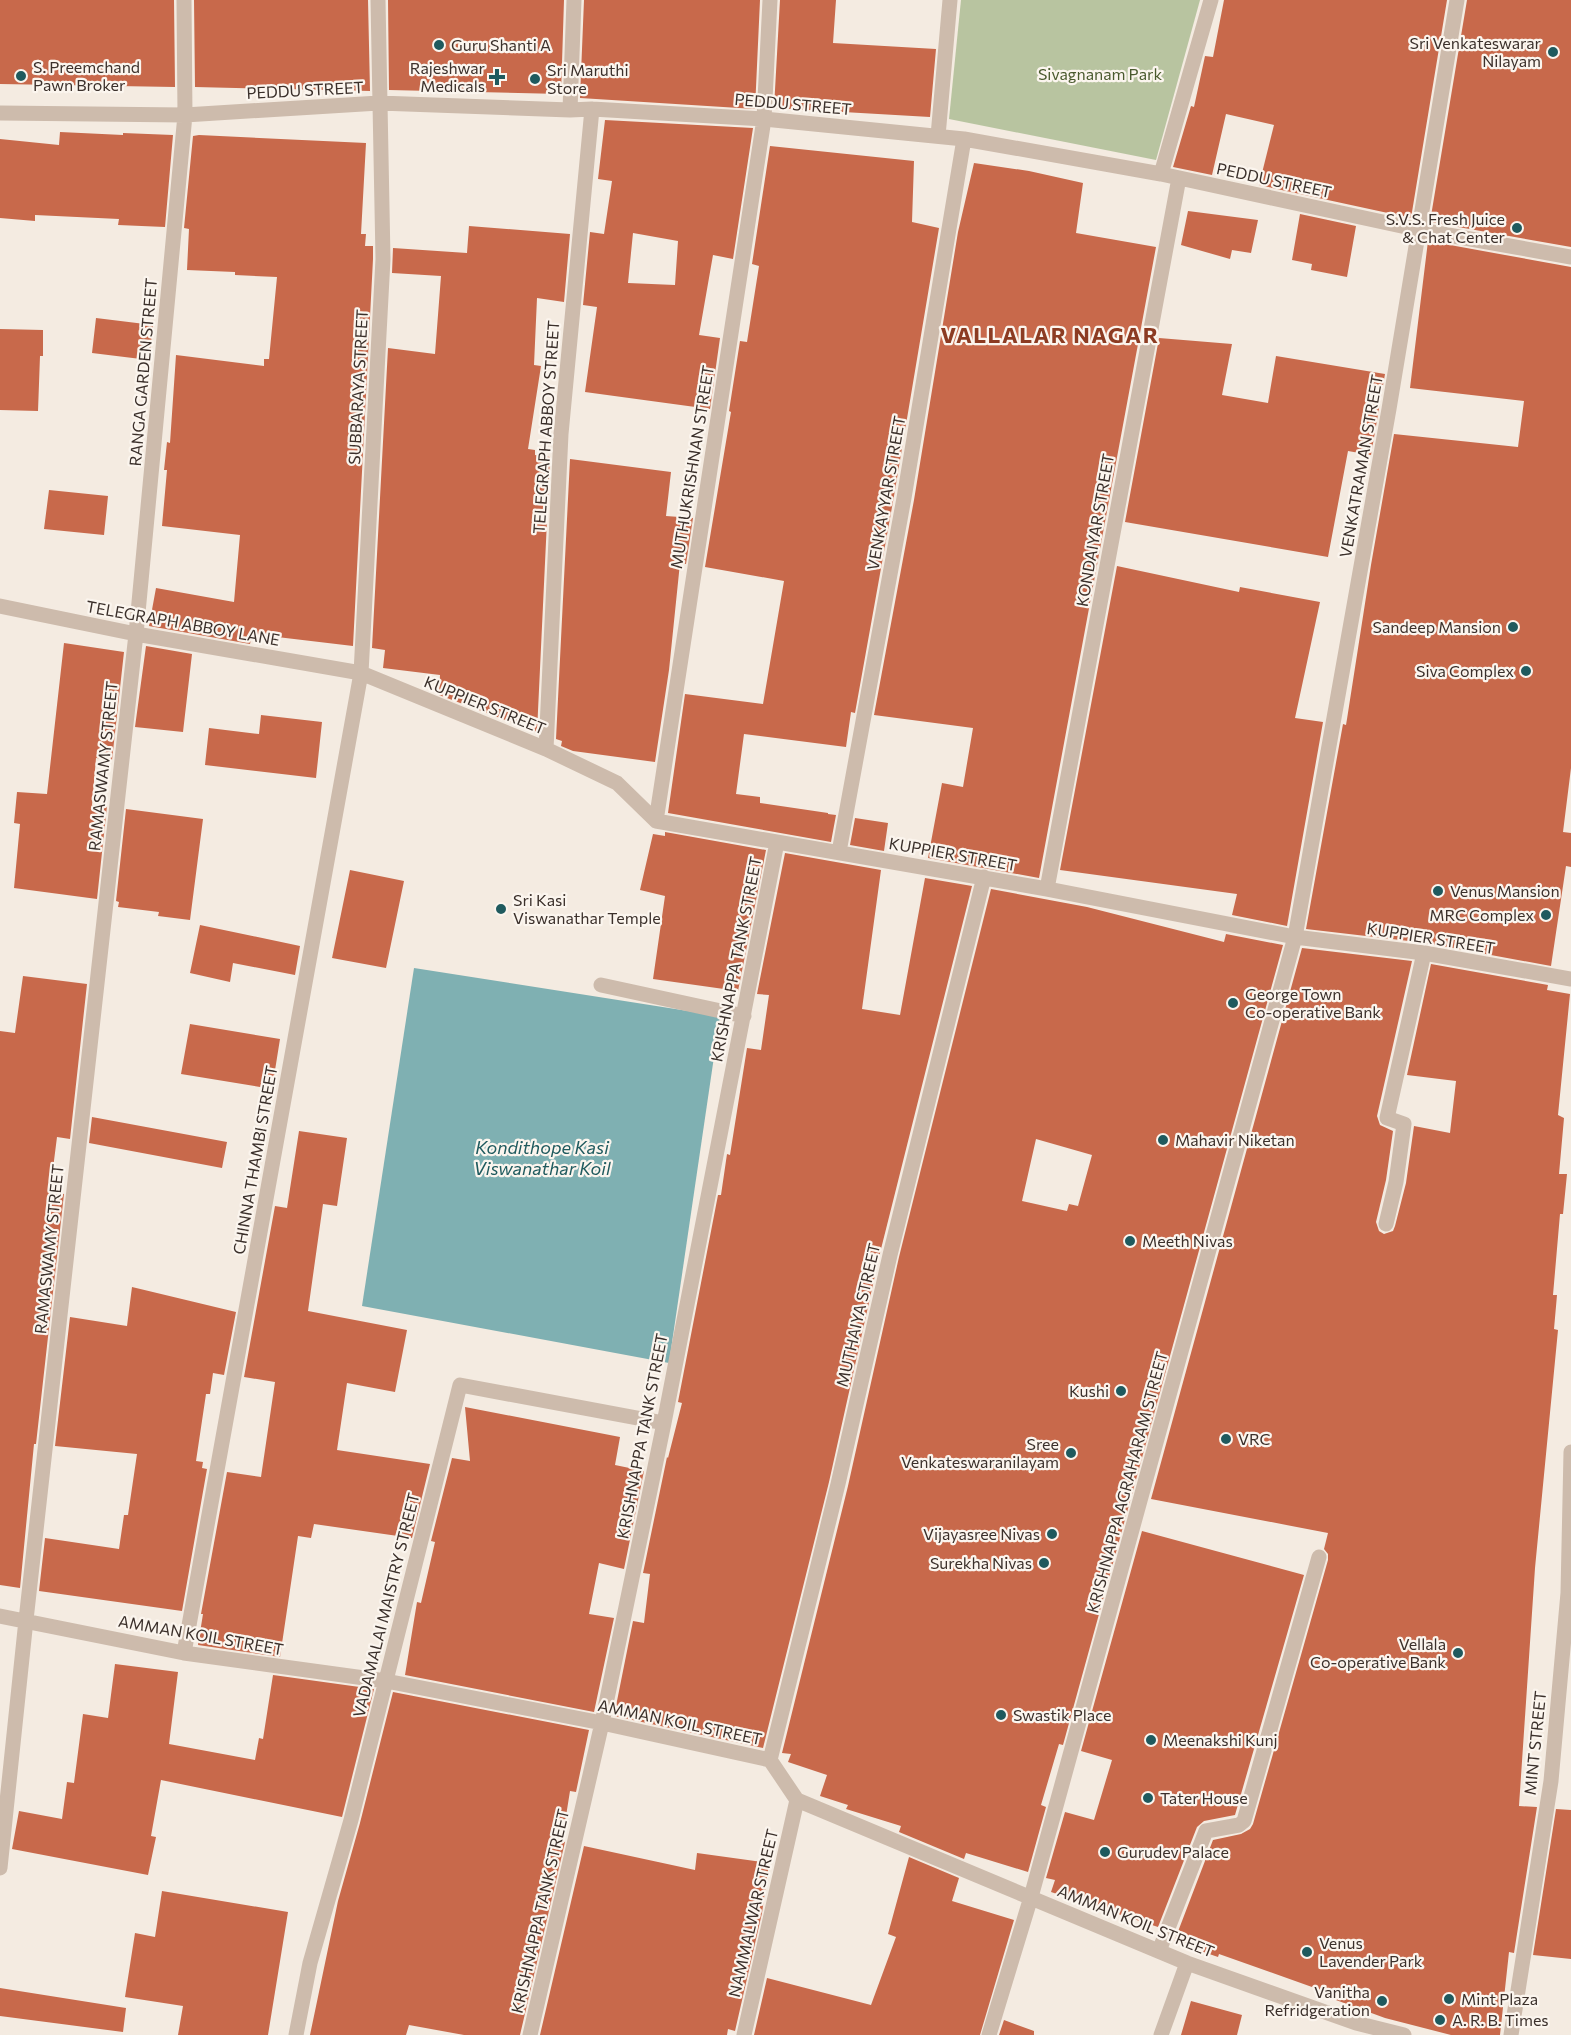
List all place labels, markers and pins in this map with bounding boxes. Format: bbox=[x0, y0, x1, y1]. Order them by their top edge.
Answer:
place label: Sri Venkateswarar Nilayam bbox=[1410, 33, 1542, 70]
place label: Guru Shanti A bbox=[451, 35, 551, 54]
marker: Guru Shanti A bbox=[432, 38, 446, 52]
marker: Sri Venkateswarar Nilayam bbox=[1546, 45, 1560, 59]
place label: S. Preemchand Pawn Broker bbox=[33, 57, 140, 94]
place label: Rajeshwar Medicals bbox=[410, 58, 486, 95]
place label: Sri Maruthi Store bbox=[547, 60, 629, 97]
marker: S. Preemchand Pawn Broker bbox=[14, 69, 28, 83]
marker: Rajeshwar Medicals bbox=[490, 70, 504, 84]
marker: Sri Maruthi Store bbox=[528, 72, 542, 86]
place label: S.V.S. Fresh Juice & Chat Center bbox=[1386, 209, 1506, 246]
marker: S.V.S. Fresh Juice & Chat Center bbox=[1510, 221, 1524, 235]
place label: Sandeep Mansion bbox=[1373, 617, 1501, 636]
marker: Sandeep Mansion bbox=[1506, 620, 1520, 634]
place label: Siva Complex bbox=[1416, 661, 1514, 680]
marker: Siva Complex bbox=[1519, 664, 1533, 678]
place label: Venus Mansion bbox=[1450, 881, 1560, 900]
marker: Venus Mansion bbox=[1431, 884, 1445, 898]
place label: Sri Kasi Viswanathar Temple bbox=[513, 890, 661, 927]
marker: Sri Kasi Viswanathar Temple bbox=[494, 902, 508, 916]
place label: MRC Complex bbox=[1429, 905, 1534, 924]
marker: MRC Complex bbox=[1539, 908, 1553, 922]
place label: George Town Co-operative Bank bbox=[1245, 984, 1381, 1021]
marker: George Town Co-operative Bank bbox=[1226, 996, 1240, 1010]
place label: Mahavir Niketan bbox=[1175, 1130, 1295, 1149]
marker: Mahavir Niketan bbox=[1156, 1133, 1170, 1147]
place label: Meeth Nivas bbox=[1142, 1231, 1233, 1250]
marker: Meeth Nivas bbox=[1123, 1234, 1137, 1248]
place label: Kushi bbox=[1069, 1381, 1109, 1400]
marker: Kushi bbox=[1114, 1384, 1128, 1398]
place label: VRC bbox=[1238, 1429, 1270, 1448]
marker: VRC bbox=[1219, 1432, 1233, 1446]
place label: Sree Venkateswaranilayam bbox=[901, 1434, 1059, 1471]
marker: Sree Venkateswaranilayam bbox=[1064, 1446, 1078, 1460]
place label: Vijayasree Nivas bbox=[923, 1524, 1040, 1543]
marker: Vijayasree Nivas bbox=[1045, 1527, 1059, 1541]
place label: Surekha Nivas bbox=[930, 1553, 1032, 1572]
marker: Surekha Nivas bbox=[1037, 1556, 1051, 1570]
place label: Vellala Co-operative Bank bbox=[1310, 1634, 1446, 1671]
marker: Vellala Co-operative Bank bbox=[1451, 1646, 1465, 1660]
place label: Swastik Place bbox=[1013, 1705, 1112, 1724]
marker: Swastik Place bbox=[994, 1708, 1008, 1722]
place label: Meenakshi Kunj bbox=[1163, 1730, 1278, 1749]
marker: Meenakshi Kunj bbox=[1144, 1733, 1158, 1747]
place label: Tater House bbox=[1160, 1788, 1248, 1807]
marker: Tater House bbox=[1141, 1791, 1155, 1805]
place label: Gurudev Palace bbox=[1117, 1842, 1229, 1861]
marker: Gurudev Palace bbox=[1098, 1845, 1112, 1859]
place label: Venus Lavender Park bbox=[1319, 1933, 1423, 1970]
marker: Venus Lavender Park bbox=[1300, 1945, 1314, 1959]
place label: Vanitha Refridgeration bbox=[1264, 1982, 1370, 2019]
place label: Mint Plaza bbox=[1461, 1989, 1538, 2008]
marker: Mint Plaza bbox=[1442, 1992, 1456, 2006]
marker: Vanitha Refridgeration bbox=[1375, 1994, 1389, 2008]
place label: A. R. B. Times bbox=[1452, 2010, 1549, 2029]
marker: A. R. B. Times bbox=[1433, 2013, 1447, 2027]

